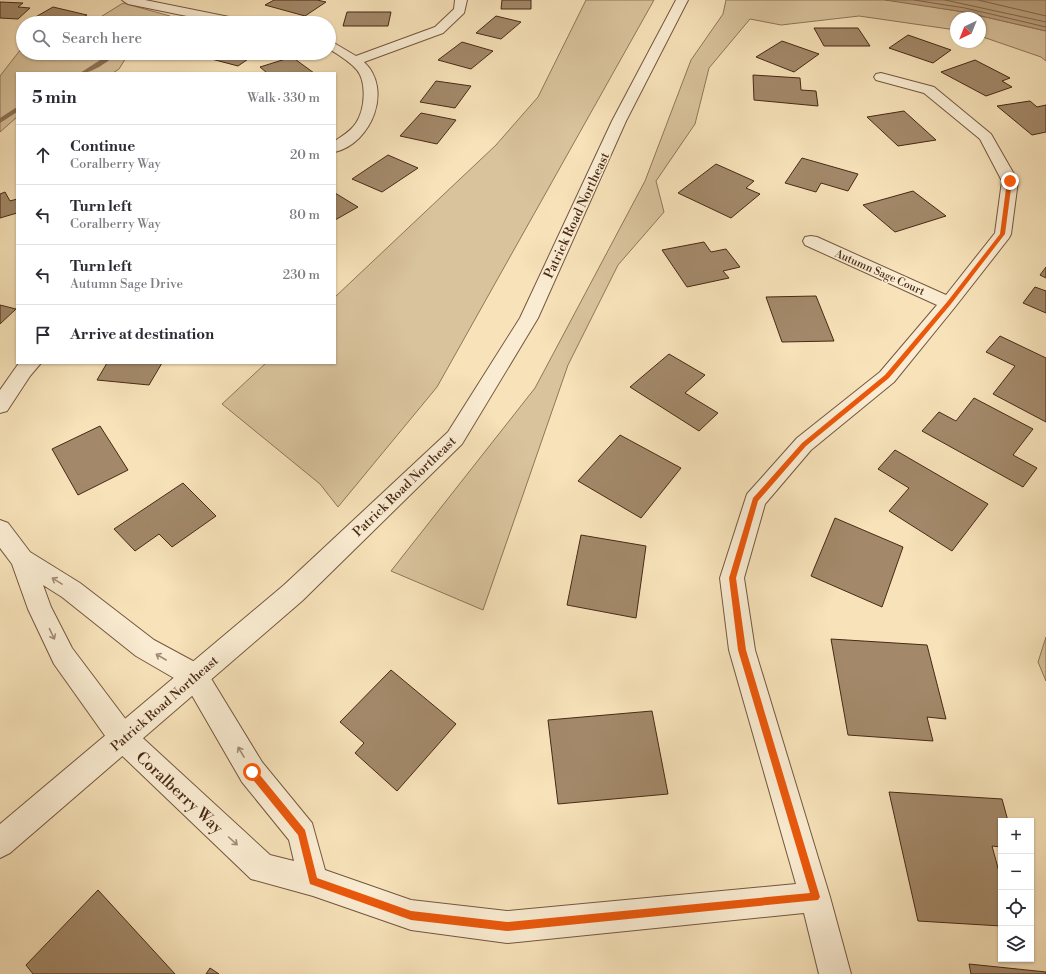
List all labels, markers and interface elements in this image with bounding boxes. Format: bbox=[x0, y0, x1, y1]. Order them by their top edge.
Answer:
north arrow bbox=[950, 12, 986, 48]
search box bbox=[16, 16, 336, 60]
icon: search bbox=[30, 27, 52, 49]
text: Search here bbox=[62, 29, 142, 48]
text: 5 min bbox=[32, 87, 77, 109]
text: Walk · 330 m bbox=[247, 90, 320, 106]
text: Continue bbox=[70, 137, 135, 156]
icon: ahead bbox=[32, 144, 54, 166]
text: 20 m bbox=[290, 147, 320, 163]
street label: Patrick Road Northeast bbox=[541, 149, 613, 281]
text: Coralberry Way bbox=[70, 156, 161, 172]
route end bbox=[1001, 172, 1019, 190]
text: Turn left bbox=[70, 197, 132, 216]
icon: left bbox=[32, 204, 54, 226]
text: 80 m bbox=[289, 207, 320, 223]
text: Coralberry Way bbox=[70, 216, 161, 232]
street label: Autumn Sage Court bbox=[832, 246, 927, 299]
text: Turn left bbox=[70, 257, 132, 276]
icon: left bbox=[32, 264, 54, 286]
text: 230 m bbox=[283, 267, 320, 283]
text: Autumn Sage Drive bbox=[70, 276, 183, 292]
icon: arrive bbox=[32, 324, 54, 346]
text: Arrive at destination bbox=[70, 325, 214, 344]
street label: Patrick Road Northeast bbox=[350, 433, 460, 540]
one-way arrow bbox=[51, 576, 62, 585]
one-way arrow bbox=[49, 628, 56, 640]
street label: Patrick Road Northeast bbox=[108, 652, 222, 755]
one-way arrow bbox=[155, 653, 167, 660]
one-way arrow bbox=[236, 746, 244, 758]
street label: Coralberry Way bbox=[132, 747, 227, 838]
route start bbox=[243, 763, 261, 781]
map controls bbox=[998, 818, 1034, 962]
button: + bbox=[998, 818, 1034, 854]
one-way arrow bbox=[228, 837, 238, 846]
button: − bbox=[998, 854, 1034, 890]
button: locate bbox=[998, 890, 1034, 926]
button: layers bbox=[998, 926, 1034, 962]

